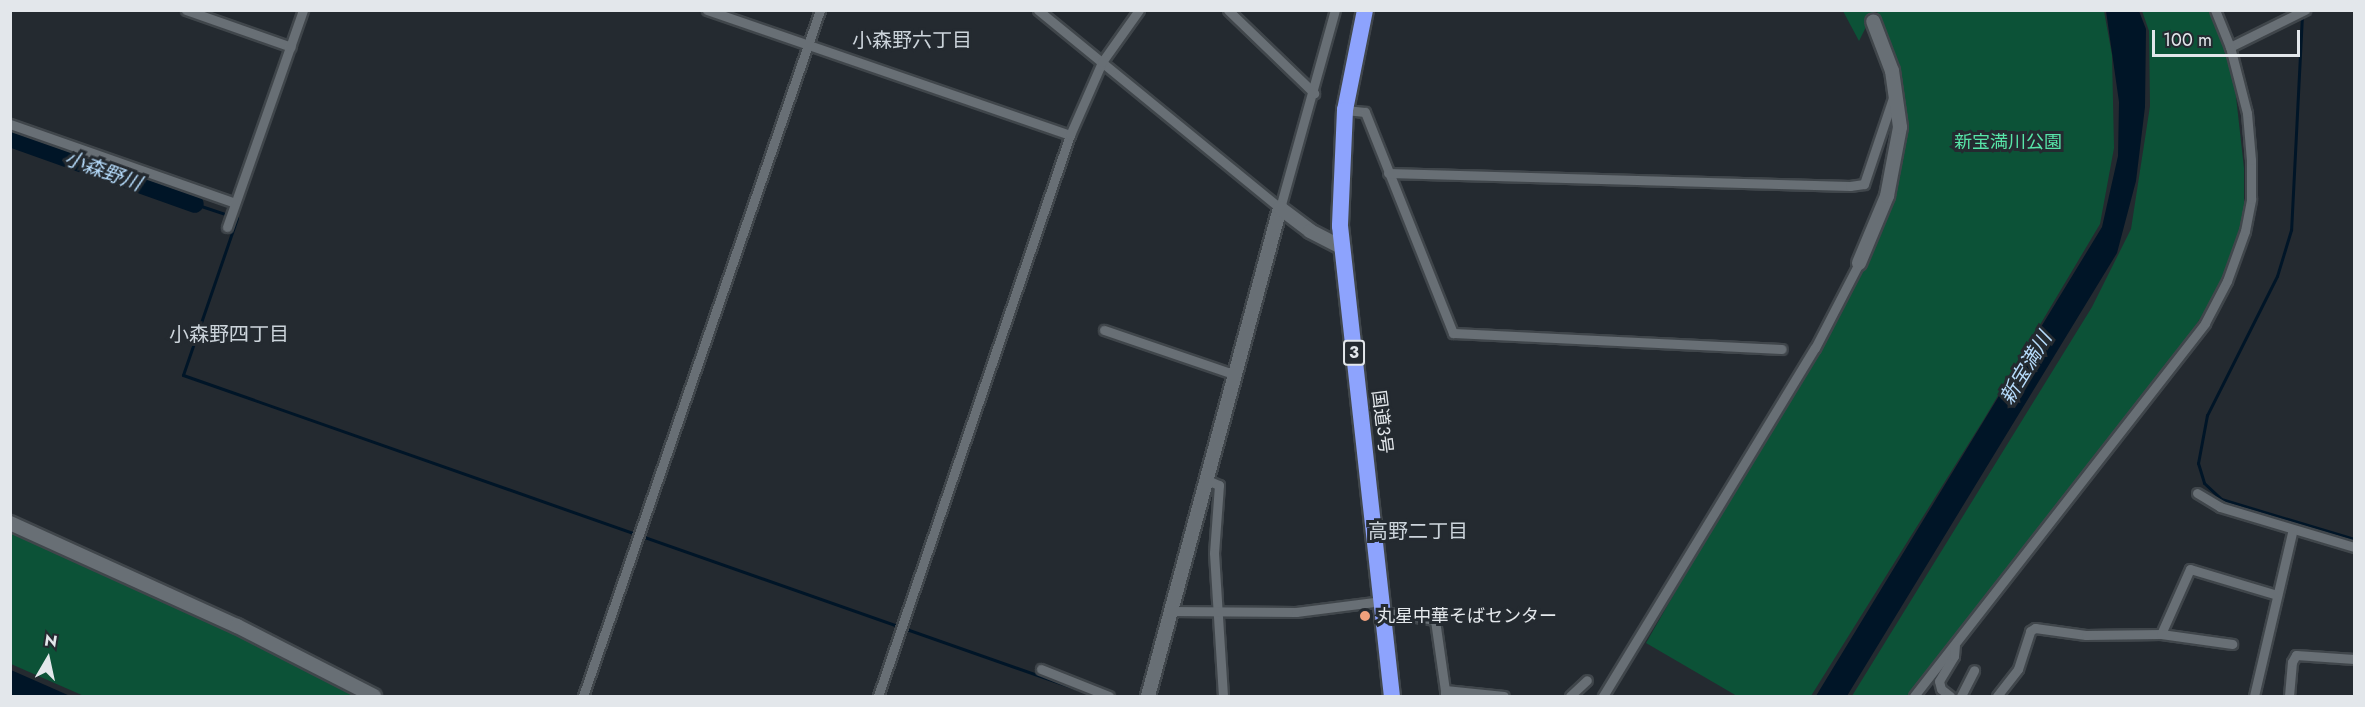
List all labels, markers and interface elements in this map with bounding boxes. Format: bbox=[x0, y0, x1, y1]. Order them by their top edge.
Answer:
scale bar bbox=[2155, 18, 2304, 56]
text: 100 m bbox=[2163, 27, 2212, 53]
district label: 小森野六丁目 bbox=[852, 28, 972, 52]
park label: 新宝満川公園 bbox=[1954, 131, 2062, 153]
water label: 小森野川 bbox=[61, 146, 145, 196]
district label: 小森野四丁目 bbox=[169, 322, 289, 346]
water label: 新宝満川 bbox=[1995, 328, 2057, 408]
road number: 3 bbox=[1342, 340, 1366, 366]
street label: 国道3号 bbox=[1367, 389, 1397, 455]
district label: 高野二丁目 bbox=[1368, 519, 1468, 543]
place label: 丸星中華そばセンター bbox=[1377, 605, 1557, 627]
marker: 丸星中華そばセンター bbox=[1358, 609, 1372, 623]
text: N bbox=[43, 628, 59, 653]
north arrow bbox=[18, 629, 78, 689]

